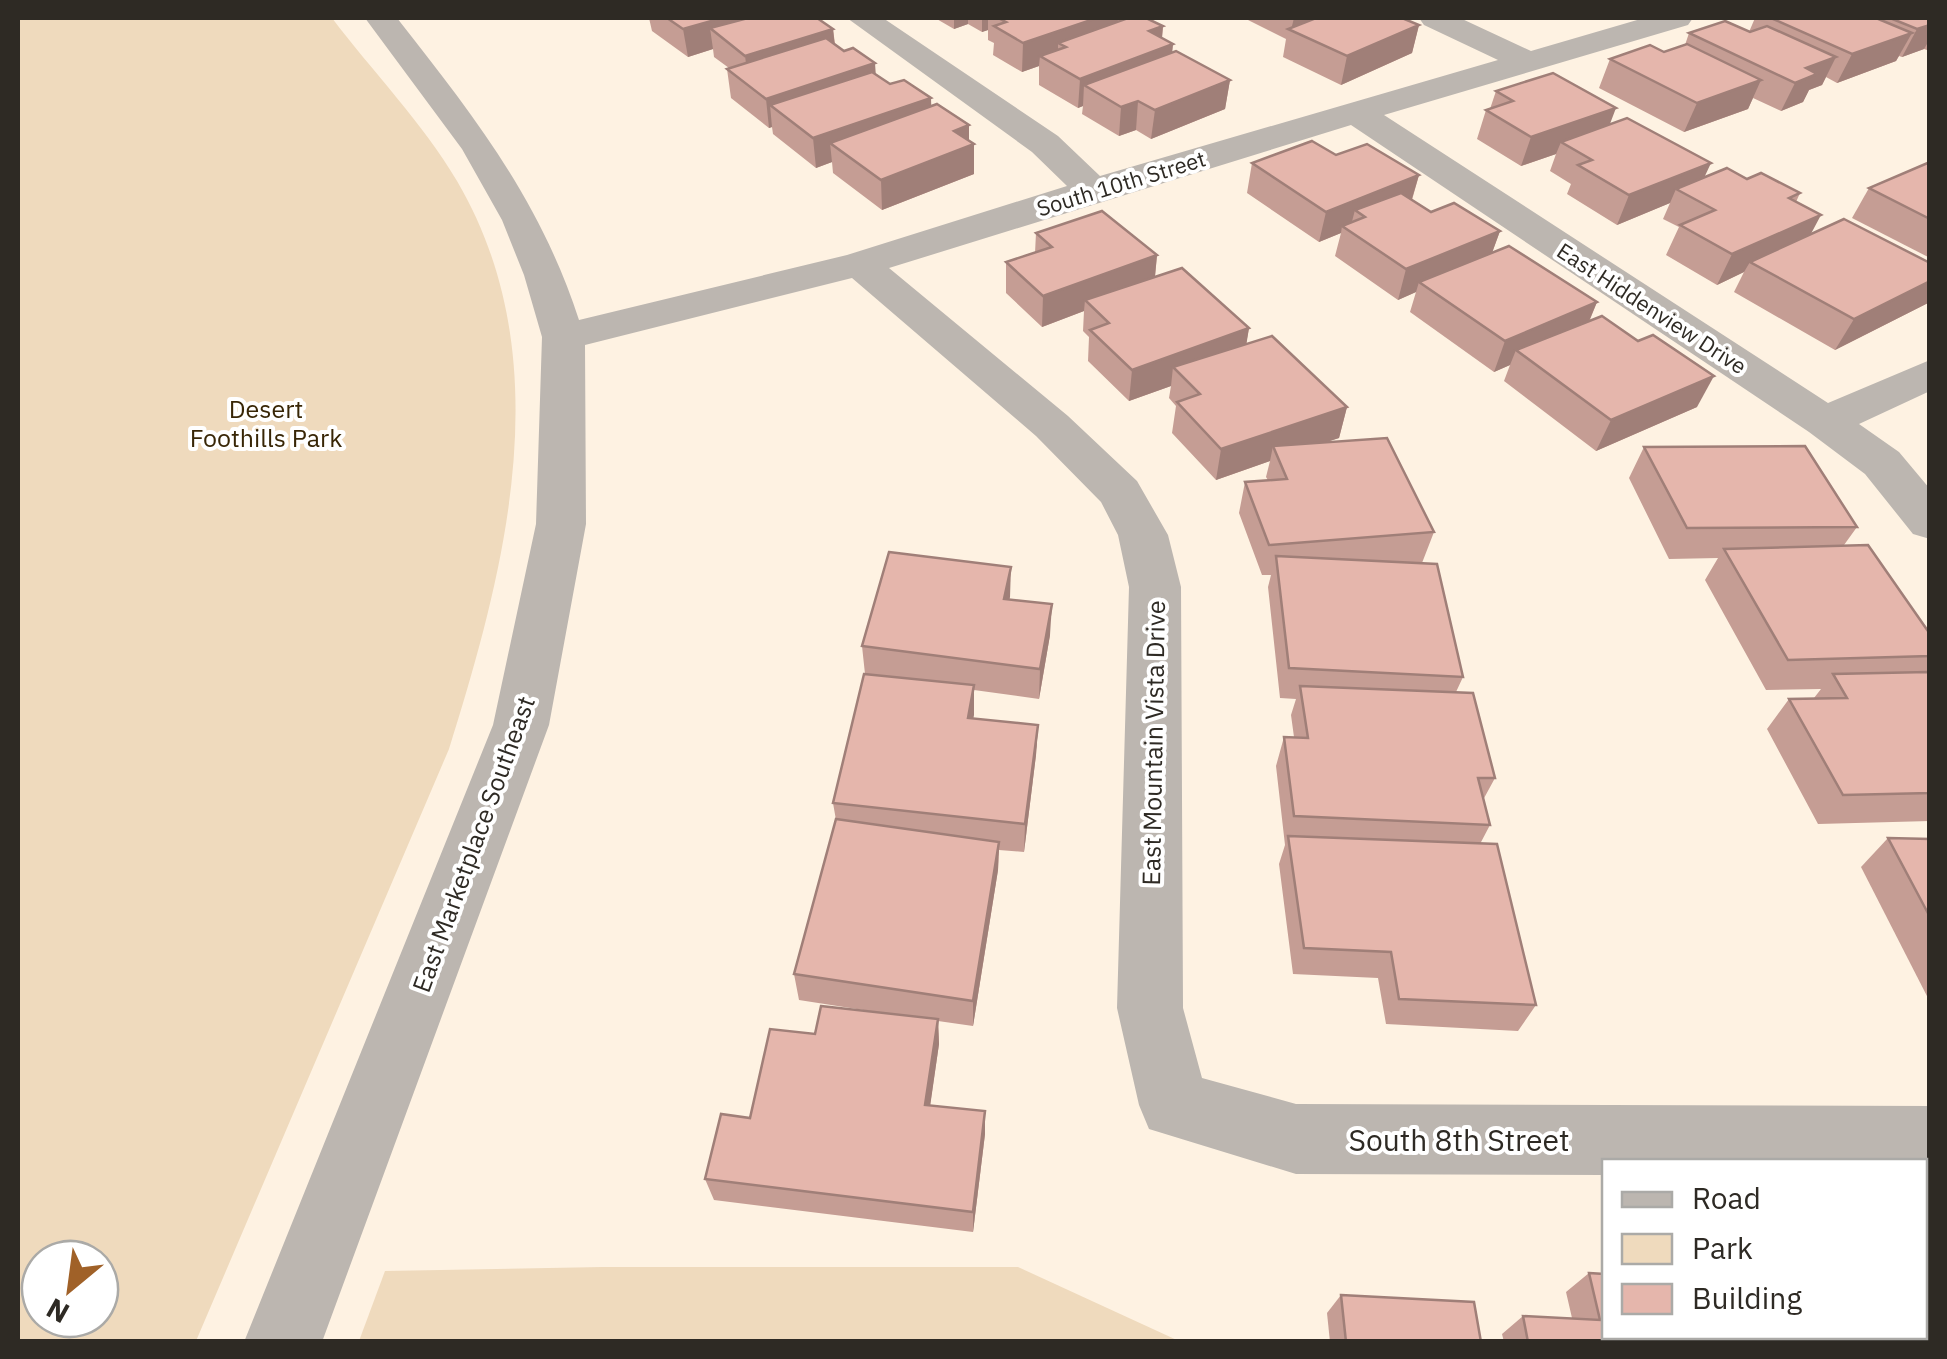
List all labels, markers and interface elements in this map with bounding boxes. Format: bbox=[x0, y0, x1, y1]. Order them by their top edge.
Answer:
street label: South 10th Street bbox=[1033, 144, 1209, 222]
street label: East Hiddenview Drive bbox=[1552, 236, 1752, 380]
park label: Desert Foothills Park bbox=[190, 392, 342, 454]
street label: East Mountain Vista Drive bbox=[1134, 600, 1172, 886]
street label: East Marketplace Southeast bbox=[404, 691, 542, 997]
street label: South 8th Street bbox=[1349, 1120, 1569, 1159]
legend bbox=[1602, 1159, 1927, 1339]
text: Road bbox=[1692, 1178, 1761, 1217]
text: Park bbox=[1692, 1228, 1753, 1267]
north arrow bbox=[20, 1239, 120, 1339]
text: Building bbox=[1692, 1278, 1802, 1317]
text: N bbox=[40, 1290, 75, 1332]

